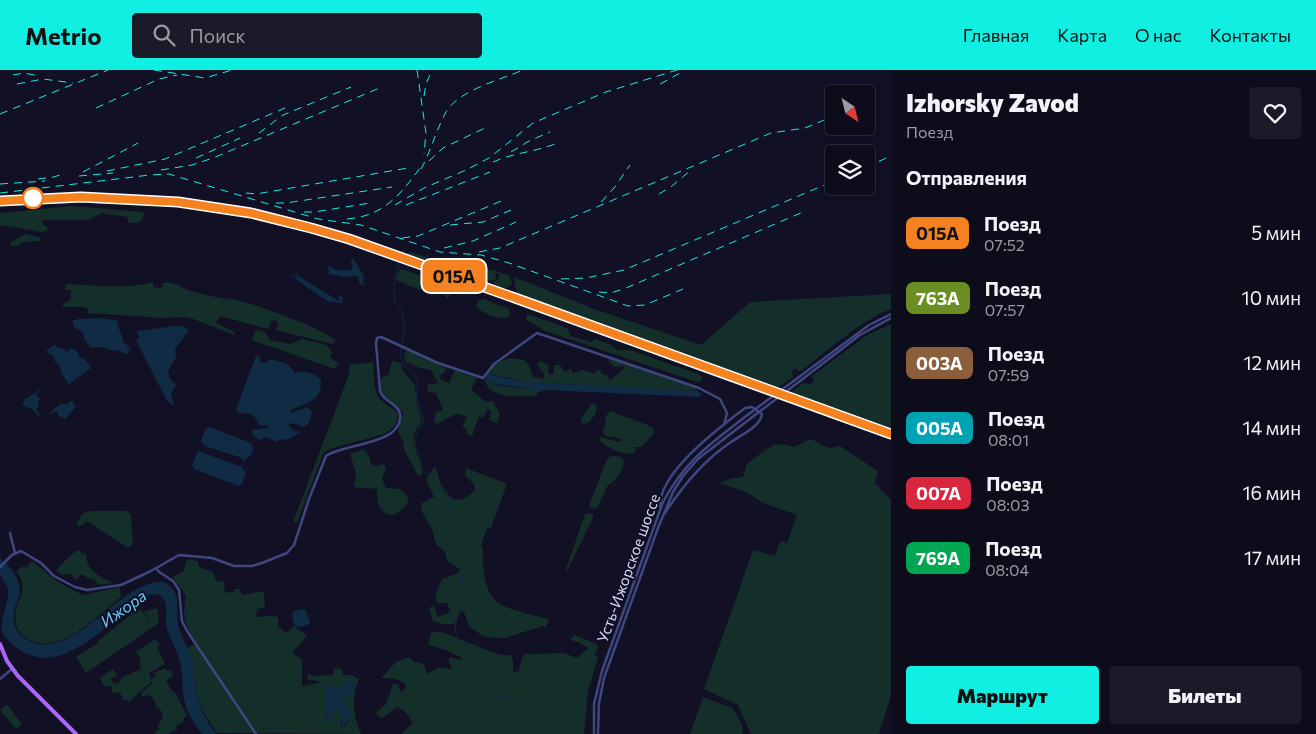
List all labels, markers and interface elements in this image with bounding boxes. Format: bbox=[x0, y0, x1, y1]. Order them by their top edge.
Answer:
search box bbox=[132, 13, 482, 58]
text: Metrio bbox=[25, 21, 102, 50]
icon: search bbox=[150, 21, 178, 49]
text: Поиск bbox=[190, 24, 246, 47]
text: Главная bbox=[963, 24, 1029, 46]
text: Карта bbox=[1057, 24, 1107, 46]
text: О нас bbox=[1135, 24, 1182, 46]
text: Контакты bbox=[1210, 24, 1291, 46]
north arrow bbox=[825, 85, 875, 135]
map controls bbox=[825, 85, 875, 195]
button: heart bbox=[1249, 87, 1301, 139]
text: Izhorsky Zavod bbox=[906, 88, 1079, 117]
text: Поезд bbox=[906, 122, 953, 141]
button: layers bbox=[825, 145, 875, 195]
text: Отправления bbox=[906, 166, 1027, 189]
unlabelled marker bbox=[22, 187, 44, 209]
text: Поезд bbox=[984, 212, 1041, 235]
text: 5 мин bbox=[1251, 221, 1301, 244]
text: 015А bbox=[916, 222, 959, 244]
text: 07:52 bbox=[984, 235, 1025, 254]
line badge: 015А bbox=[419, 260, 489, 292]
text: 015А bbox=[432, 265, 476, 287]
text: Поезд bbox=[985, 277, 1041, 300]
text: 10 мин bbox=[1242, 286, 1301, 309]
text: 763А bbox=[916, 287, 960, 309]
text: 07:57 bbox=[985, 300, 1025, 319]
text: Поезд bbox=[988, 342, 1044, 365]
text: 12 мин bbox=[1243, 351, 1301, 374]
text: 003А bbox=[916, 352, 963, 374]
text: 07:59 bbox=[988, 365, 1029, 384]
text: Поезд bbox=[988, 407, 1044, 430]
text: 14 мин bbox=[1243, 416, 1301, 439]
text: 005А bbox=[916, 417, 963, 439]
text: 08:01 bbox=[988, 430, 1029, 449]
text: Поезд bbox=[986, 472, 1043, 495]
text: 16 мин bbox=[1242, 481, 1301, 504]
text: 007А bbox=[916, 482, 961, 504]
street label: Усть-Ижорское шоссе bbox=[593, 491, 663, 645]
text: 08:03 bbox=[986, 495, 1030, 514]
text: Поезд bbox=[985, 537, 1042, 560]
text: 17 мин bbox=[1244, 546, 1301, 569]
text: 769А bbox=[916, 547, 960, 569]
text: 08:04 bbox=[985, 560, 1029, 579]
water label: Ижора bbox=[96, 585, 150, 631]
button: Маршрут bbox=[906, 666, 1099, 724]
button: Билеты bbox=[1109, 666, 1301, 724]

